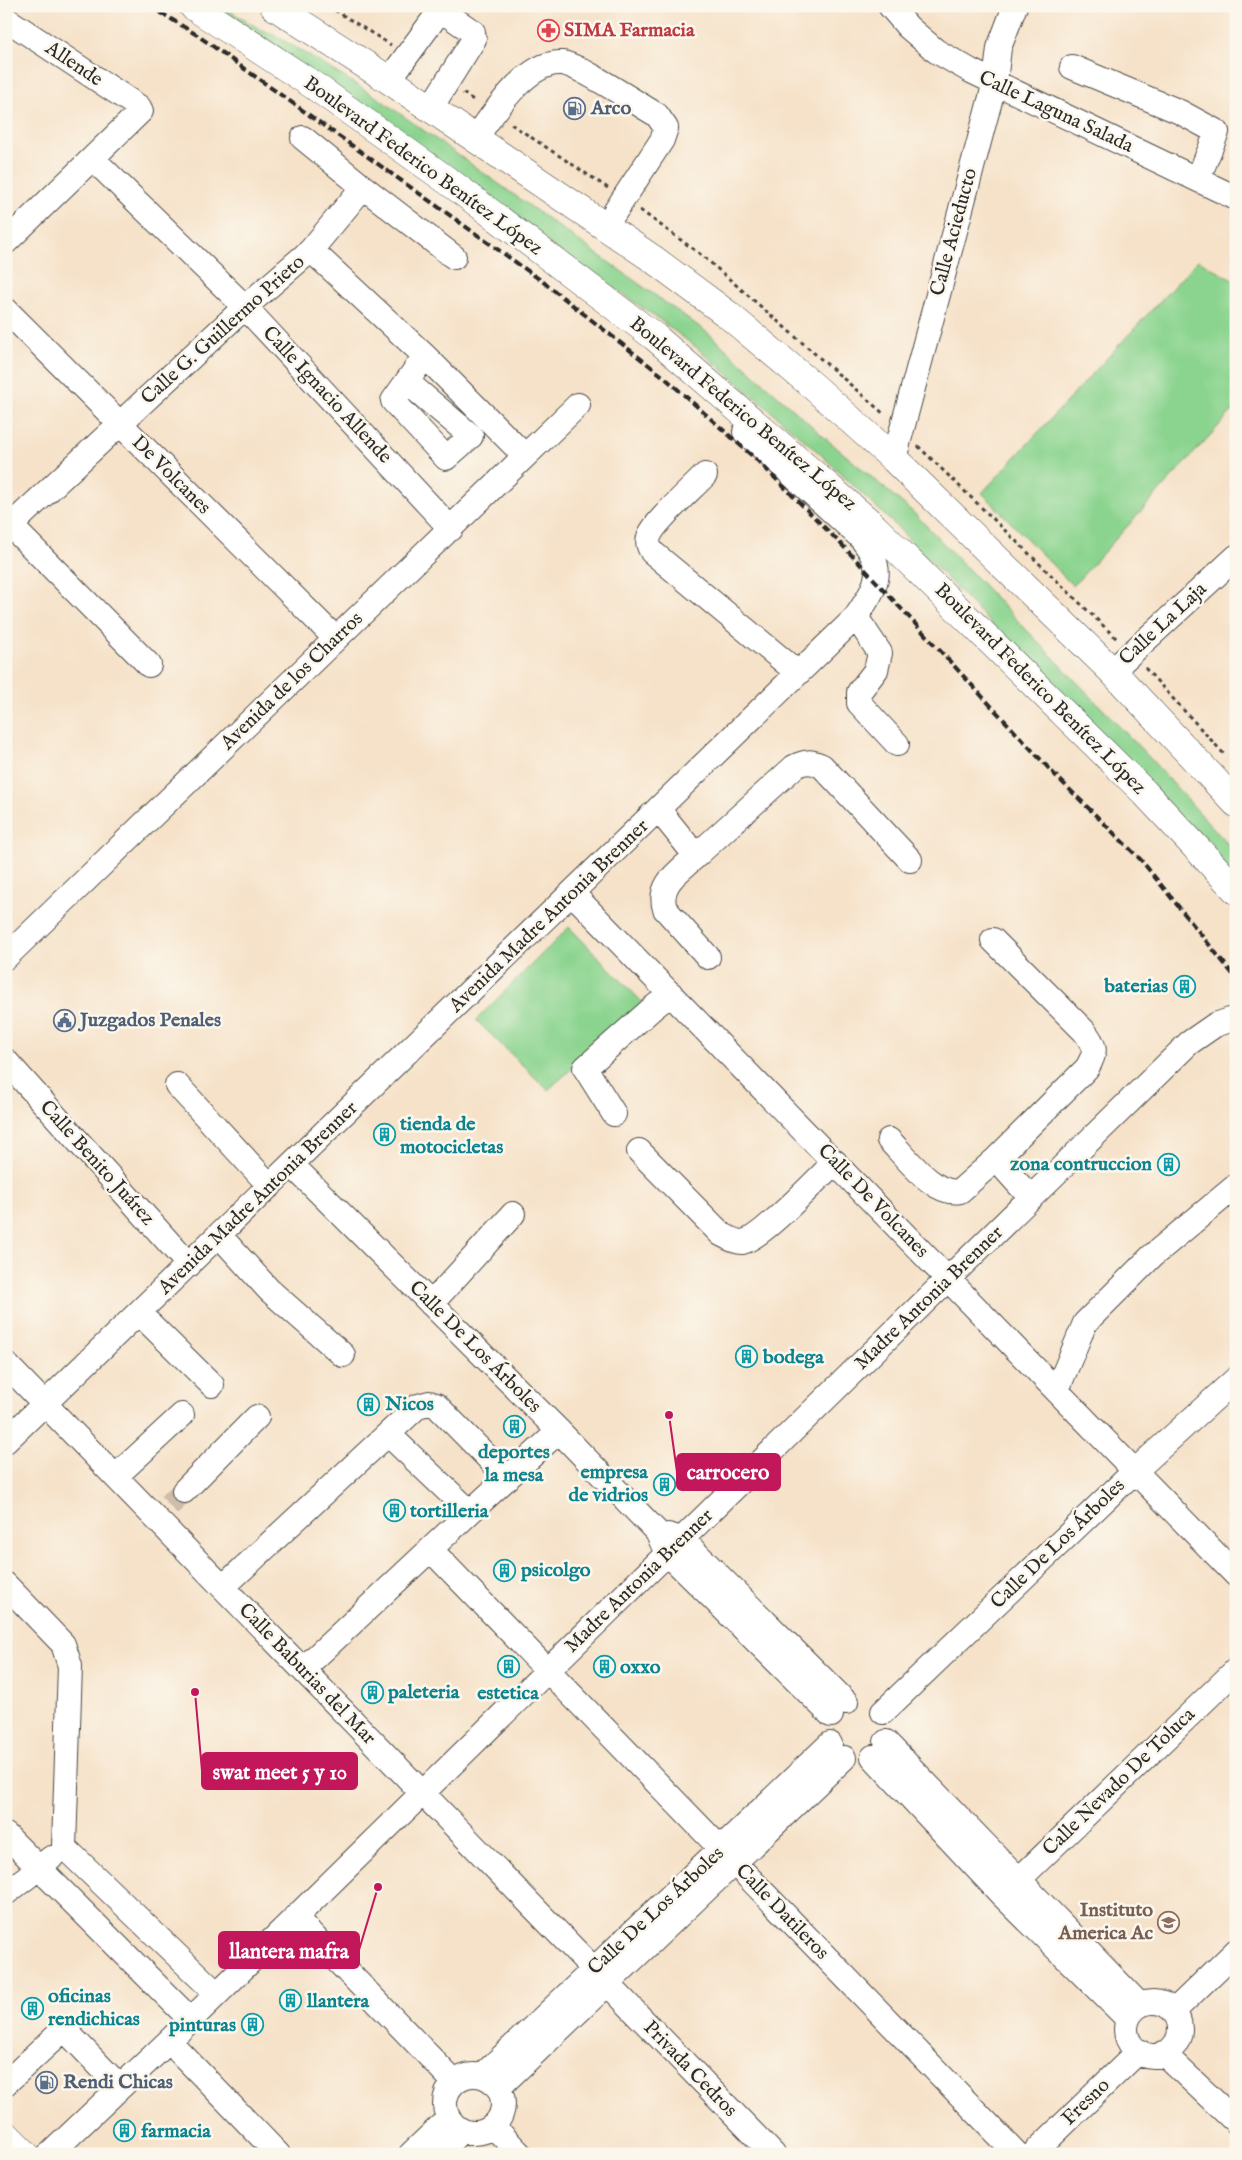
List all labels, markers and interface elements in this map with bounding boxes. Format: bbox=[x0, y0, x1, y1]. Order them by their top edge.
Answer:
pharmacy icon: SIMA Farmacia bbox=[536, 18, 560, 42]
place label: SIMA Farmacia bbox=[564, 18, 695, 43]
street label: Allende bbox=[40, 35, 108, 92]
street label: Calle Laguna Salada bbox=[975, 65, 1137, 159]
street label: Boulevard Federico Benítez López bbox=[299, 71, 547, 261]
fuel station icon: Arco bbox=[563, 96, 587, 120]
place label: Arco bbox=[590, 96, 631, 121]
street label: Calle Acieducto bbox=[925, 165, 983, 299]
street label: Calle G. Guillermo Prieto bbox=[136, 250, 310, 410]
street label: Boulevard Federico Benítez López bbox=[624, 312, 862, 516]
street label: Calle Ignacio Allende bbox=[257, 321, 397, 469]
street label: De Volcanes bbox=[126, 430, 216, 520]
street label: Calle La Laja bbox=[1114, 577, 1212, 671]
street label: Boulevard Federico Benítez López bbox=[929, 578, 1151, 800]
street label: Avenida de los Charros bbox=[215, 607, 368, 756]
street label: Avenida Madre Antonia Brenner bbox=[443, 814, 654, 1019]
place label: baterias bbox=[1103, 974, 1168, 999]
building icon: baterias bbox=[1172, 974, 1196, 998]
public building icon: Juzgados Penales bbox=[52, 1008, 76, 1032]
place label: Juzgados Penales bbox=[77, 1008, 221, 1033]
street label: Calle Benito Juárez bbox=[34, 1095, 160, 1231]
street label: Avenida Madre Antonia Brenner bbox=[152, 1096, 363, 1301]
place label: tienda de motocicletas bbox=[399, 1112, 503, 1160]
building icon: tienda de motocicletas bbox=[372, 1123, 396, 1147]
street label: Calle De Volcanes bbox=[812, 1139, 934, 1263]
place label: zona contruccion bbox=[1010, 1152, 1152, 1177]
building icon: zona contruccion bbox=[1156, 1152, 1180, 1176]
street label: Madre Antonia Brenner bbox=[849, 1220, 1009, 1376]
street label: Calle De Los Árboles bbox=[403, 1275, 547, 1419]
building icon: bodega bbox=[735, 1345, 759, 1369]
place label: bodega bbox=[762, 1345, 824, 1370]
building icon: Nicos bbox=[357, 1392, 381, 1416]
place label: Nicos bbox=[384, 1392, 434, 1417]
building icon: deportes la mesa bbox=[502, 1414, 526, 1438]
place label: deportes la mesa bbox=[478, 1440, 550, 1488]
callout: carrocero bbox=[677, 1454, 780, 1490]
place label: empresa de vidrios bbox=[569, 1460, 648, 1508]
text: carrocero bbox=[687, 1460, 770, 1487]
building icon: empresa de vidrios bbox=[652, 1472, 676, 1496]
street label: Calle De Los Árboles bbox=[986, 1473, 1130, 1615]
building icon: tortilleria bbox=[382, 1499, 406, 1523]
place label: tortilleria bbox=[409, 1499, 489, 1524]
street label: Madre Antonia Brenner bbox=[559, 1503, 719, 1659]
building icon: psicolgo bbox=[493, 1558, 517, 1582]
place label: psicolgo bbox=[520, 1558, 591, 1583]
street label: Calle Baburias del Mar bbox=[233, 1598, 382, 1751]
building icon: estetica bbox=[496, 1655, 520, 1679]
building icon: oxxo bbox=[592, 1655, 616, 1679]
place label: oxxo bbox=[620, 1655, 661, 1680]
building icon: paleteria bbox=[360, 1680, 384, 1704]
place label: paleteria bbox=[387, 1680, 460, 1705]
place label: estetica bbox=[477, 1681, 539, 1706]
street label: Calle Nevado De Toluca bbox=[1037, 1702, 1201, 1861]
callout: swat meet 5 y 10 bbox=[202, 1753, 357, 1789]
text: swat meet 5 y 10 bbox=[213, 1760, 347, 1787]
street label: Calle De Los Árboles bbox=[583, 1841, 729, 1981]
street label: Calle Datileros bbox=[730, 1859, 834, 1965]
place label: Instituto America Ac bbox=[1058, 1898, 1153, 1946]
school or university icon: Instituto America Ac bbox=[1157, 1910, 1181, 1934]
callout: llantera mafra bbox=[219, 1932, 359, 1968]
text: llantera mafra bbox=[228, 1939, 350, 1966]
place label: oficinas rendichicas bbox=[48, 1984, 140, 2032]
building icon: llantera bbox=[279, 1989, 303, 2013]
place label: llantera bbox=[306, 1989, 370, 2014]
building icon: oficinas rendichicas bbox=[20, 1996, 44, 2020]
place label: pinturas bbox=[168, 2013, 236, 2038]
building icon: pinturas bbox=[240, 2013, 264, 2037]
street label: Privada Cedros bbox=[638, 2016, 742, 2122]
fuel station icon: Rendi Chicas bbox=[35, 2070, 59, 2094]
place label: Rendi Chicas bbox=[63, 2070, 173, 2095]
street label: Fresno bbox=[1057, 2073, 1115, 2131]
building icon: farmacia bbox=[113, 2119, 137, 2143]
place label: farmacia bbox=[141, 2119, 211, 2144]

